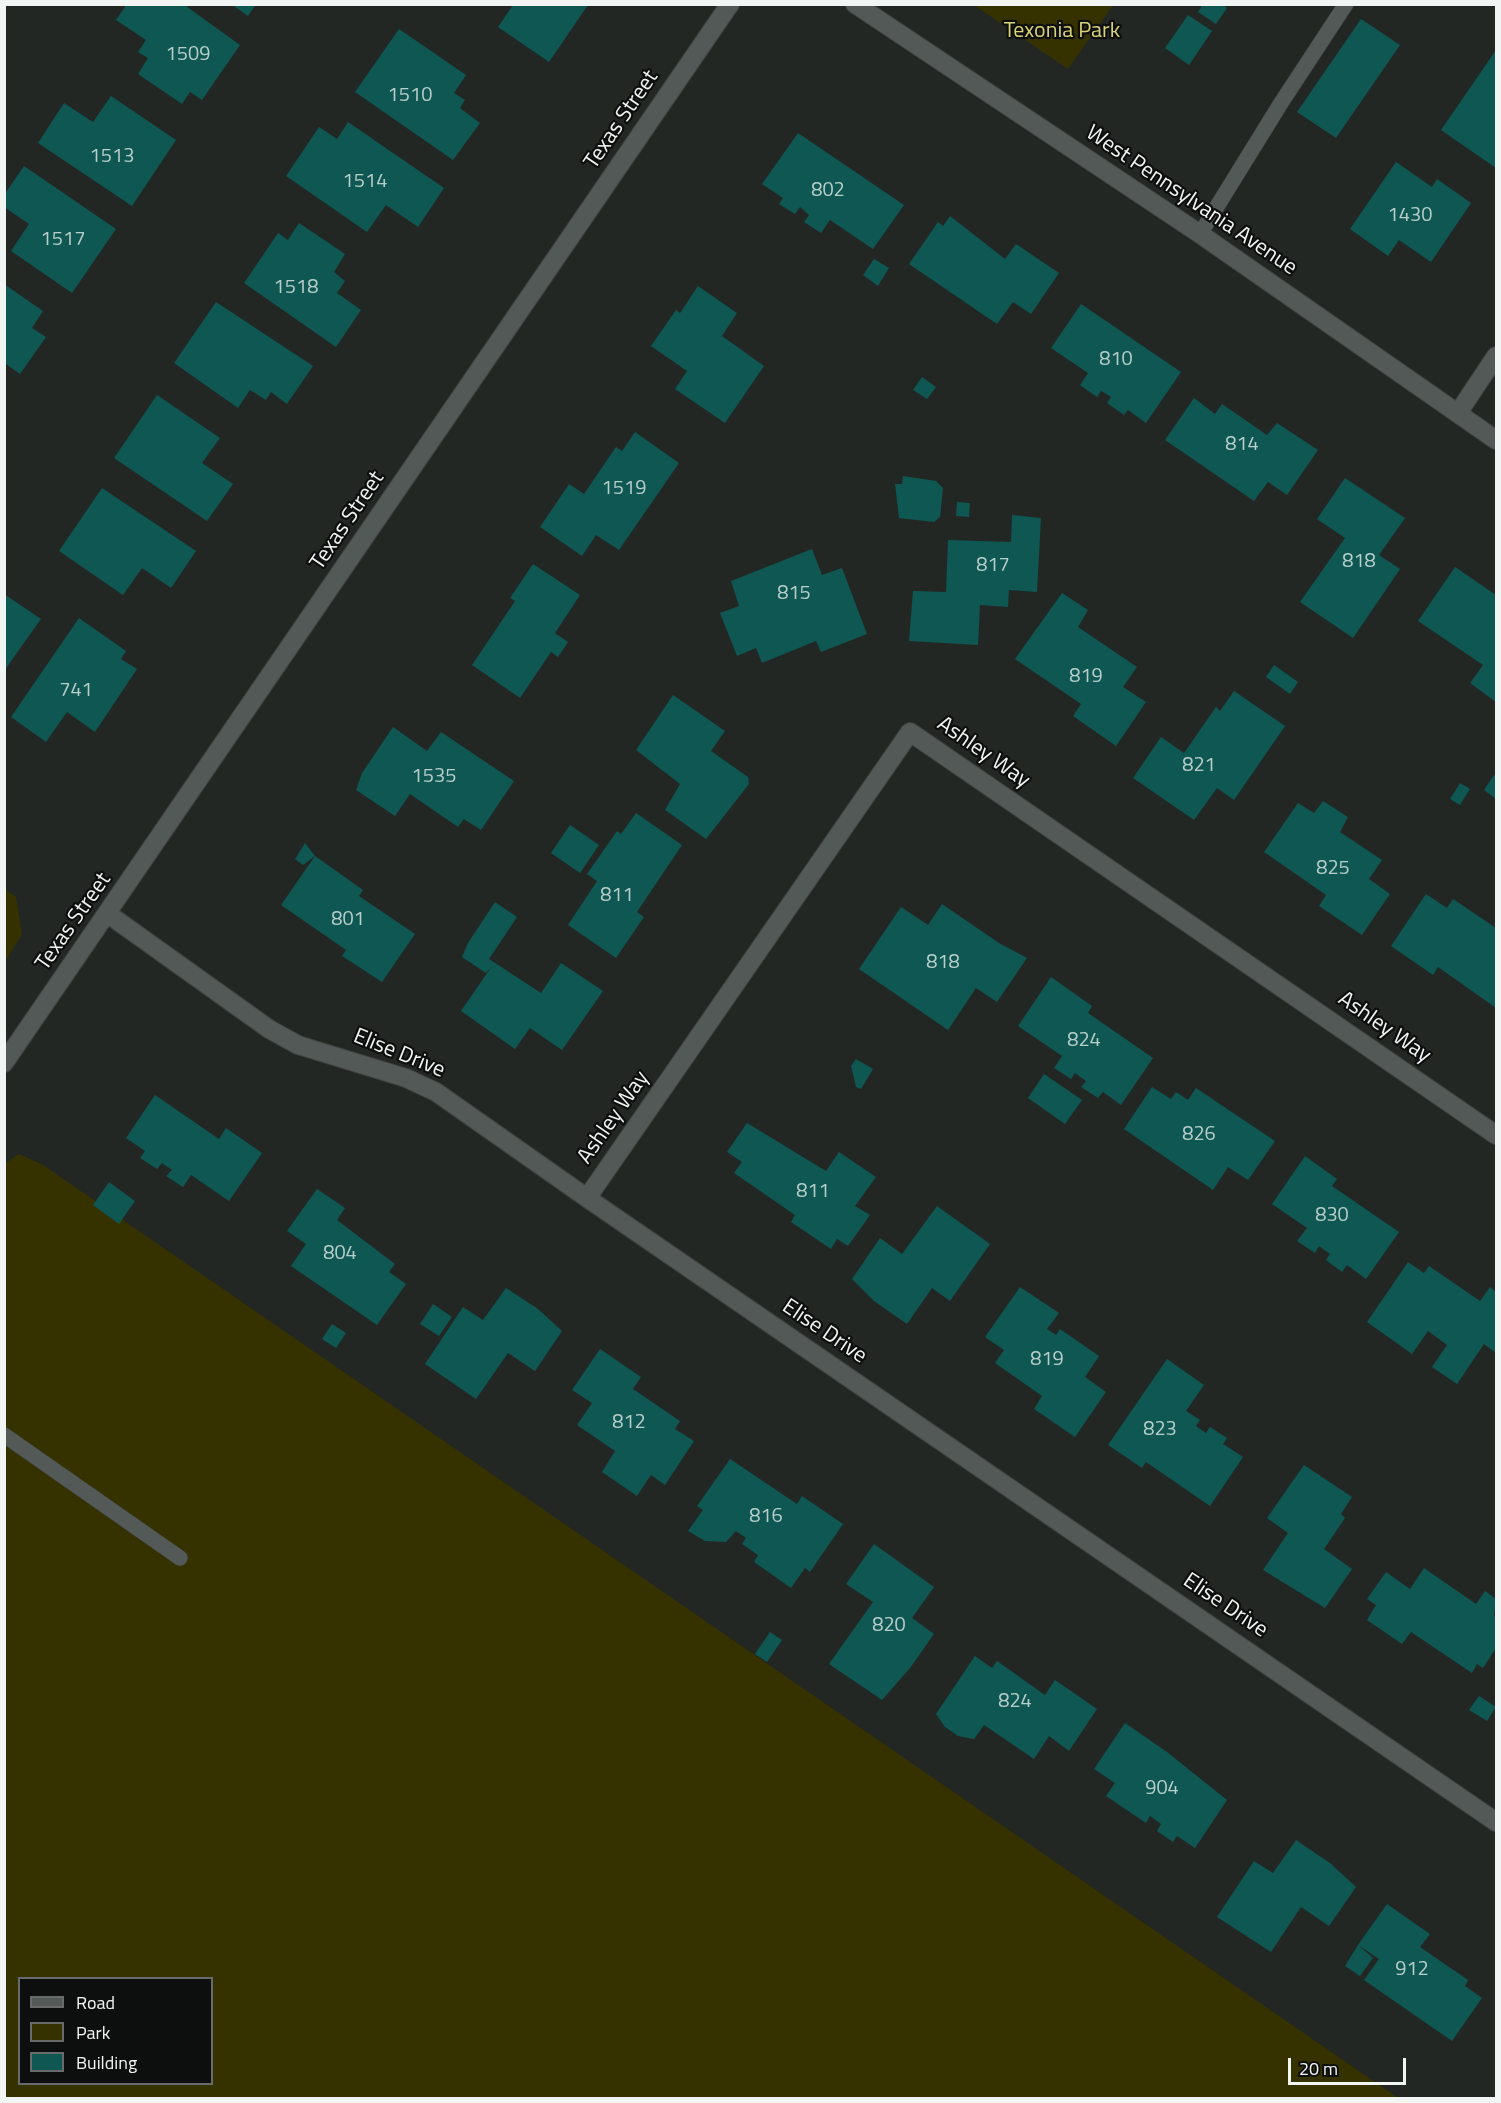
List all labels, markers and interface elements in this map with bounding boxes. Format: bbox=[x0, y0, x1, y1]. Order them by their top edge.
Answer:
park label: Texonia Park bbox=[1004, 19, 1120, 45]
house number: 1509 bbox=[166, 43, 210, 67]
street label: Texas Street bbox=[579, 66, 665, 174]
house number: 1510 bbox=[388, 84, 432, 108]
street label: West Pennsylvania Avenue bbox=[1080, 120, 1302, 282]
house number: 1513 bbox=[90, 145, 134, 169]
house number: 1514 bbox=[343, 170, 387, 194]
house number: 802 bbox=[811, 179, 845, 203]
house number: 1430 bbox=[1388, 204, 1432, 228]
house number: 1517 bbox=[41, 228, 85, 252]
house number: 1518 bbox=[274, 276, 318, 300]
house number: 810 bbox=[1099, 348, 1133, 372]
house number: 814 bbox=[1225, 433, 1259, 457]
street label: Texas Street bbox=[305, 467, 391, 575]
house number: 1519 bbox=[602, 477, 646, 501]
house number: 818 bbox=[1342, 550, 1376, 574]
house number: 817 bbox=[976, 554, 1010, 578]
house number: 815 bbox=[777, 582, 811, 606]
house number: 819 bbox=[1069, 665, 1103, 689]
house number: 741 bbox=[59, 679, 93, 703]
street label: Ashley Way bbox=[931, 711, 1035, 795]
house number: 821 bbox=[1182, 754, 1216, 778]
house number: 1535 bbox=[412, 765, 456, 789]
house number: 825 bbox=[1316, 857, 1350, 881]
street label: Texas Street bbox=[31, 868, 117, 976]
house number: 811 bbox=[600, 884, 634, 908]
house number: 801 bbox=[331, 908, 365, 932]
house number: 818 bbox=[926, 951, 960, 975]
street label: Ashley Way bbox=[1332, 986, 1436, 1070]
street label: Elise Drive bbox=[349, 1024, 449, 1084]
house number: 824 bbox=[1067, 1029, 1101, 1053]
street label: Ashley Way bbox=[572, 1066, 656, 1170]
house number: 826 bbox=[1182, 1123, 1216, 1147]
house number: 811 bbox=[796, 1180, 830, 1204]
house number: 830 bbox=[1315, 1204, 1349, 1228]
house number: 804 bbox=[323, 1242, 357, 1266]
street label: Elise Drive bbox=[777, 1294, 871, 1370]
house number: 819 bbox=[1030, 1348, 1064, 1372]
house number: 812 bbox=[612, 1411, 646, 1435]
house number: 823 bbox=[1143, 1418, 1177, 1442]
house number: 816 bbox=[749, 1505, 783, 1529]
street label: Elise Drive bbox=[1178, 1568, 1272, 1644]
house number: 820 bbox=[872, 1614, 906, 1638]
house number: 824 bbox=[998, 1690, 1032, 1714]
house number: 904 bbox=[1145, 1777, 1179, 1801]
house number: 912 bbox=[1395, 1958, 1429, 1982]
legend bbox=[18, 1977, 213, 2085]
text: Road bbox=[76, 1989, 115, 2016]
text: Park bbox=[76, 2019, 110, 2046]
scale bar bbox=[1291, 2046, 1410, 2084]
text: Building bbox=[76, 2049, 137, 2076]
text: 20 m bbox=[1299, 2055, 1338, 2082]

